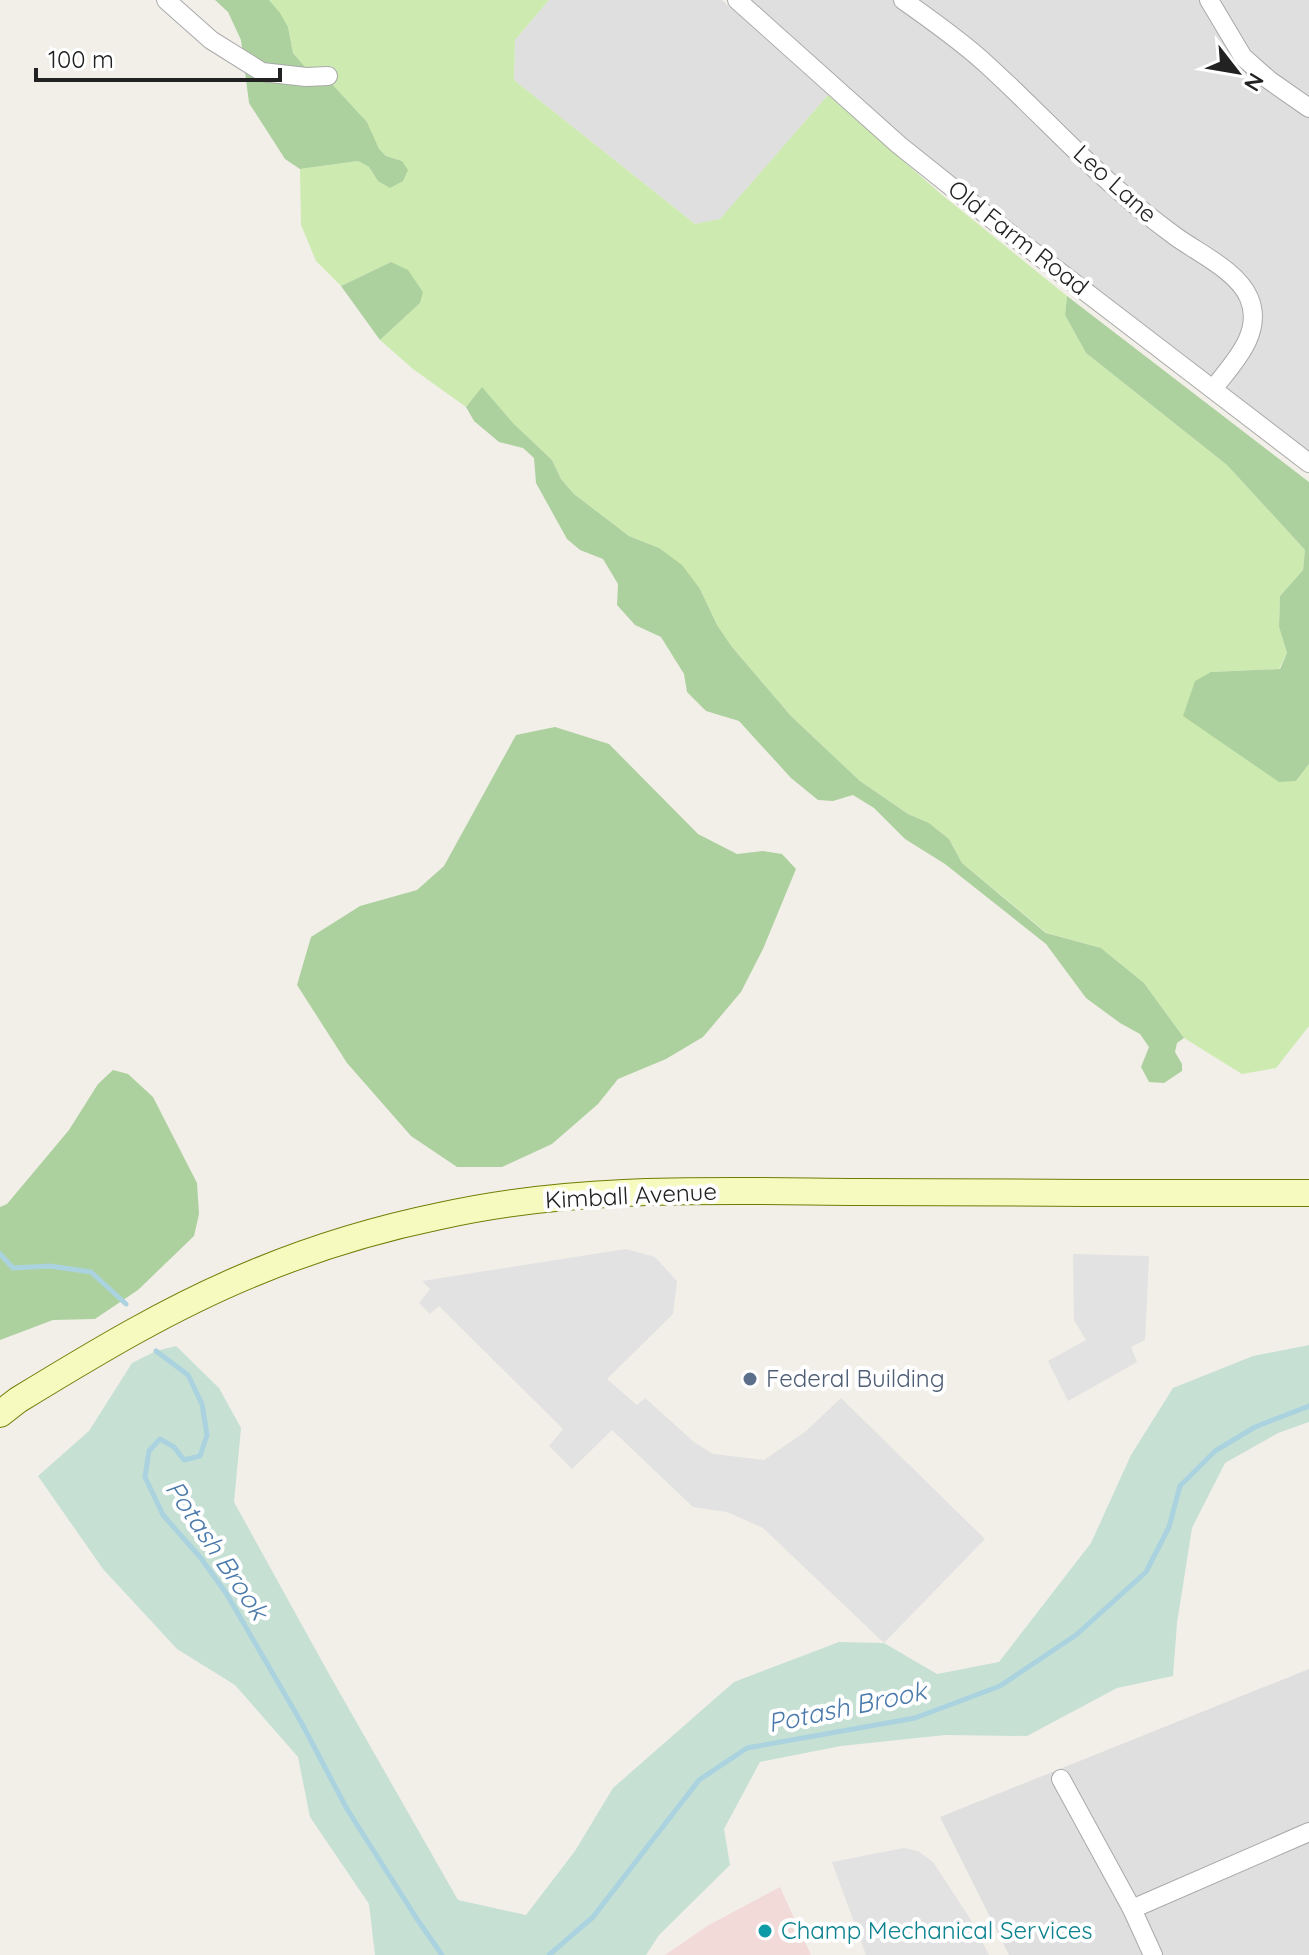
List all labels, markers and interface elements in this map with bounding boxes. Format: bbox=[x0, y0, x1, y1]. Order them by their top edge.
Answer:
scale bar bbox=[36, 32, 280, 82]
north arrow bbox=[1197, 32, 1277, 112]
text: 100 m bbox=[48, 44, 114, 74]
text: N bbox=[1238, 68, 1270, 96]
street label: Leo Lane bbox=[1068, 138, 1164, 229]
street label: Old Farm Road bbox=[943, 173, 1095, 301]
street label: Kimball Avenue bbox=[544, 1176, 718, 1214]
place label: Federal Building bbox=[766, 1363, 945, 1393]
marker: Federal Building bbox=[741, 1370, 759, 1388]
water label: Potash Brook bbox=[159, 1474, 277, 1628]
water label: Potash Brook bbox=[765, 1673, 931, 1739]
place label: Champ Mechanical Services bbox=[781, 1915, 1092, 1945]
marker: Champ Mechanical Services bbox=[756, 1922, 774, 1940]

